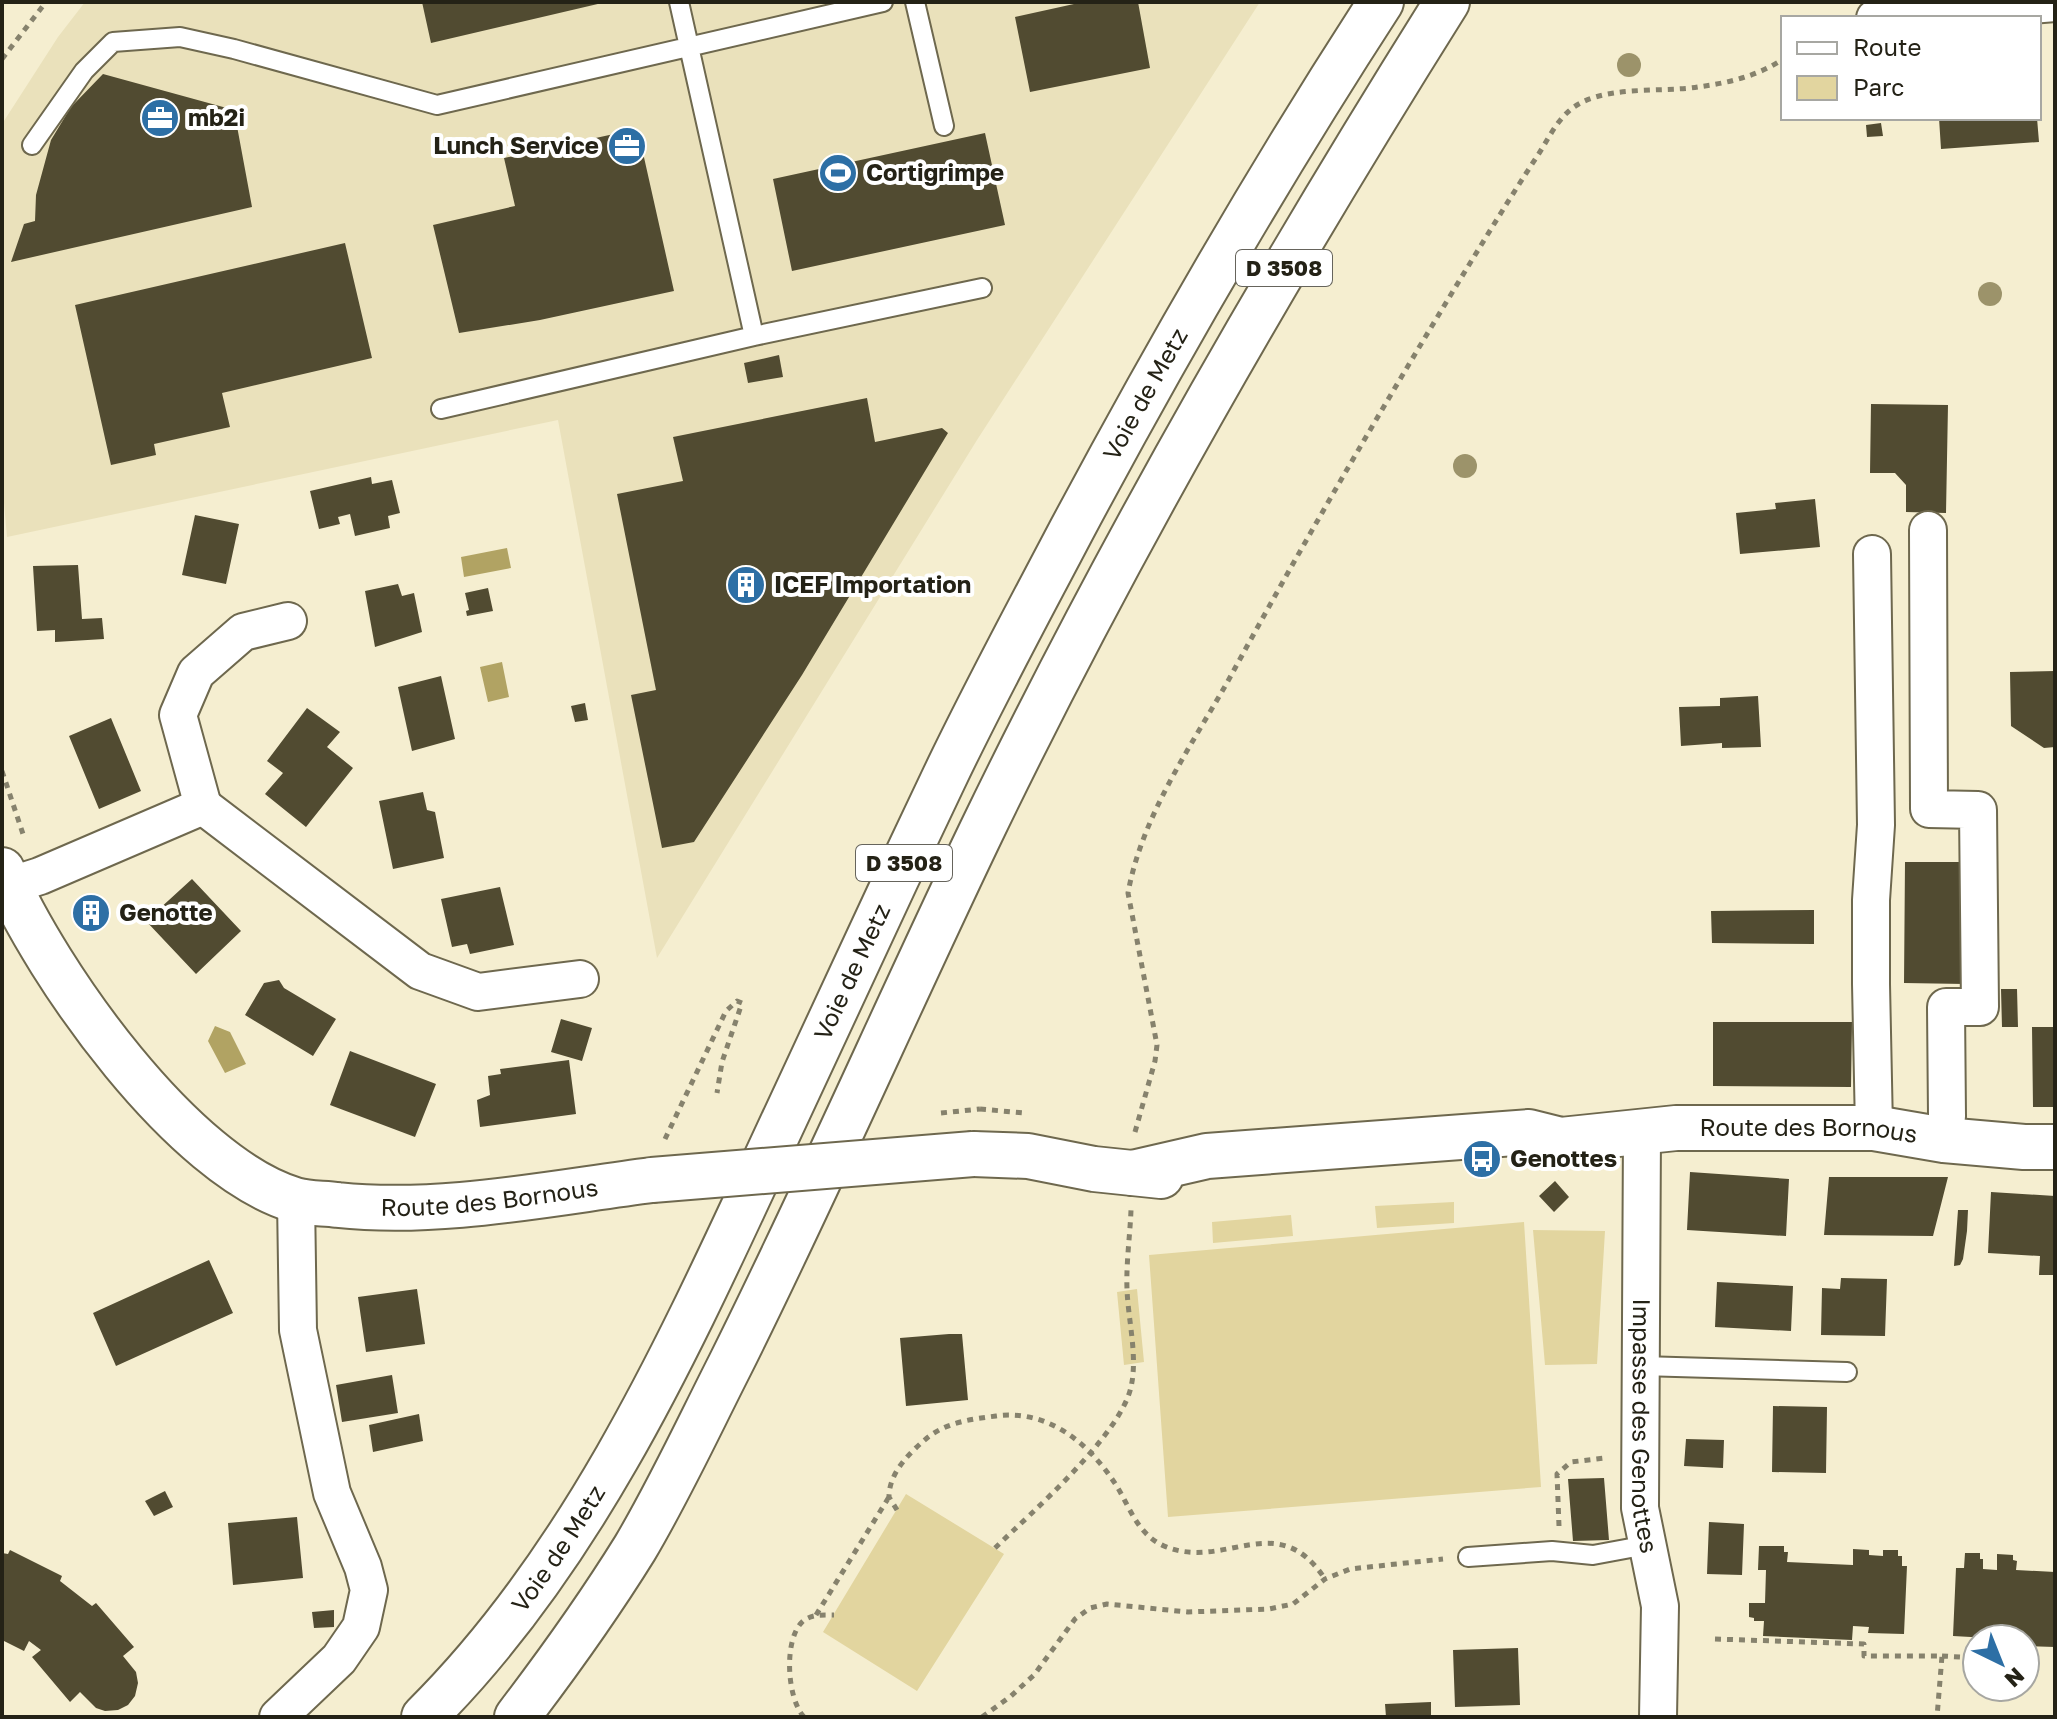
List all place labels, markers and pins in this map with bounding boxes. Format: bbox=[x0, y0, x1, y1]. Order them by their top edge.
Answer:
office icon: mb2i bbox=[139, 97, 181, 139]
place label: mb2i bbox=[188, 102, 245, 131]
office icon: Lunch Service bbox=[606, 125, 648, 167]
place label: Lunch Service bbox=[433, 130, 599, 159]
sports icon: Cortigrimpe bbox=[817, 152, 859, 194]
place label: Cortigrimpe bbox=[866, 157, 1004, 186]
building icon: ICEF Importation bbox=[725, 564, 767, 606]
place label: ICEF Importation bbox=[774, 569, 971, 598]
building icon: Genotte bbox=[70, 892, 112, 934]
place label: Genotte bbox=[119, 897, 213, 926]
bus stop icon: Genottes bbox=[1461, 1138, 1503, 1180]
place label: Genottes bbox=[1510, 1143, 1617, 1172]

